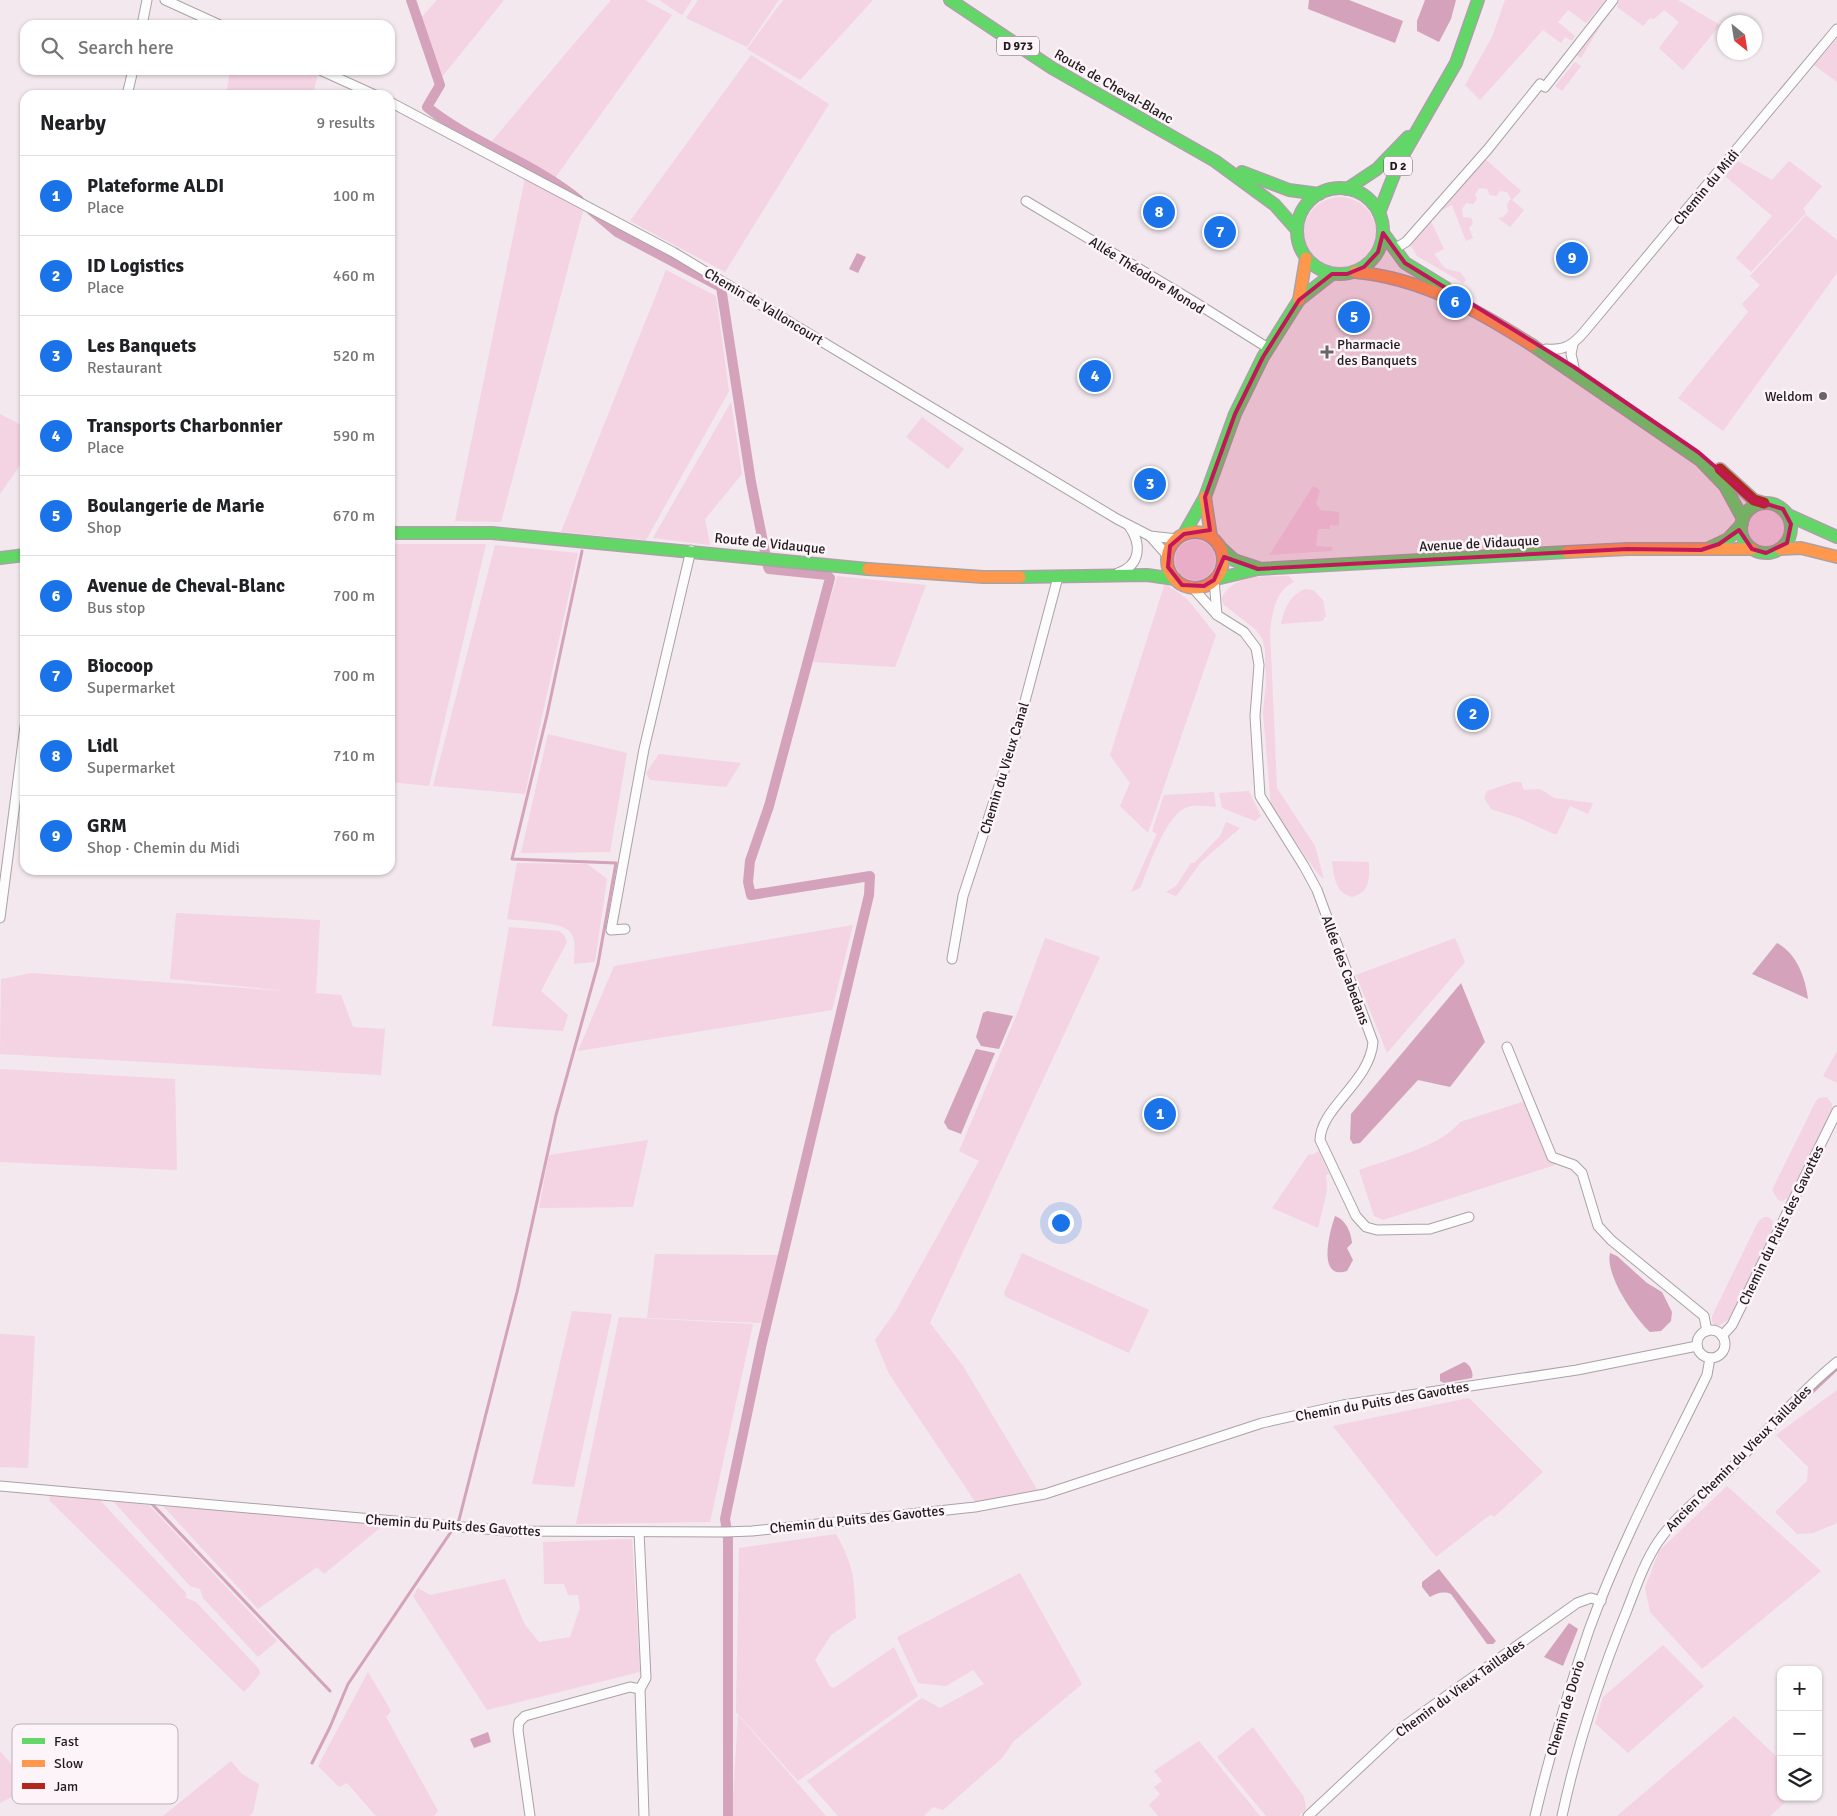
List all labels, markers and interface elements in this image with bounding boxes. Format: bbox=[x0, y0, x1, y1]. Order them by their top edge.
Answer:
north arrow bbox=[1717, 15, 1762, 60]
search box bbox=[20, 20, 395, 75]
icon: search bbox=[38, 34, 66, 62]
text: Search here bbox=[78, 36, 174, 60]
road number: D 973 bbox=[997, 36, 1039, 56]
street label: Route de Cheval-Blanc bbox=[1051, 45, 1177, 128]
text: Nearby bbox=[40, 110, 106, 136]
text: 9 results bbox=[316, 113, 375, 133]
street label: Chemin du Midi bbox=[1670, 146, 1743, 228]
road number: D 2 bbox=[1384, 157, 1412, 176]
text: Plateforme ALDI bbox=[87, 174, 224, 198]
text: 1 bbox=[52, 186, 60, 206]
text: 100 m bbox=[333, 186, 375, 206]
pin: 8 bbox=[1143, 193, 1175, 231]
text: Place bbox=[87, 198, 124, 218]
pin: 7 bbox=[1204, 213, 1236, 251]
street label: Allée Théodore Monod bbox=[1086, 233, 1208, 318]
pin: 9 bbox=[1556, 239, 1588, 277]
text: ID Logistics bbox=[87, 254, 184, 278]
street label: Chemin de Valloncourt bbox=[701, 264, 826, 349]
text: 2 bbox=[52, 266, 60, 286]
text: 460 m bbox=[333, 266, 375, 286]
text: Place bbox=[87, 278, 124, 298]
pin: 6 bbox=[1439, 283, 1471, 321]
pin: 5 bbox=[1338, 298, 1370, 336]
text: Les Banquets bbox=[87, 334, 196, 358]
place label: Pharmacie des Banquets bbox=[1337, 336, 1417, 369]
text: 3 bbox=[52, 346, 60, 366]
text: 520 m bbox=[333, 346, 375, 366]
marker: Pharmacie des Banquets bbox=[1321, 346, 1333, 358]
pin: 4 bbox=[1079, 357, 1111, 395]
text: Restaurant bbox=[87, 358, 162, 378]
place label: Weldom bbox=[1765, 388, 1813, 405]
marker: Weldom bbox=[1817, 390, 1829, 402]
text: Transports Charbonnier bbox=[87, 414, 283, 438]
text: 4 bbox=[52, 426, 60, 446]
text: 590 m bbox=[333, 426, 375, 446]
text: Place bbox=[87, 438, 124, 458]
pin: 3 bbox=[1134, 465, 1166, 503]
text: Boulangerie de Marie bbox=[87, 494, 264, 518]
text: 5 bbox=[52, 506, 60, 526]
text: 670 m bbox=[333, 506, 375, 526]
text: Shop bbox=[87, 518, 121, 538]
street label: Route de Vidauque bbox=[714, 529, 826, 558]
street label: Avenue de Vidauque bbox=[1418, 532, 1540, 555]
text: Avenue de Cheval-Blanc bbox=[87, 574, 285, 598]
text: 6 bbox=[52, 586, 60, 606]
text: 700 m bbox=[333, 586, 375, 606]
text: Bus stop bbox=[87, 598, 145, 618]
text: Biocoop bbox=[87, 654, 153, 678]
text: 7 bbox=[52, 666, 60, 686]
text: 700 m bbox=[333, 666, 375, 686]
text: Supermarket bbox=[87, 678, 175, 698]
pin: 2 bbox=[1457, 695, 1489, 733]
street label: Chemin du Vieux Canal bbox=[976, 700, 1033, 836]
text: Lidl bbox=[87, 734, 119, 758]
text: 8 bbox=[52, 746, 60, 766]
text: 710 m bbox=[333, 746, 375, 766]
text: Supermarket bbox=[87, 758, 175, 778]
text: GRM bbox=[87, 814, 127, 838]
text: 9 bbox=[52, 826, 60, 846]
text: 760 m bbox=[333, 826, 375, 846]
text: Shop · Chemin du Midi bbox=[87, 838, 240, 858]
street label: Allée des Cabedans bbox=[1318, 913, 1373, 1027]
pin: 1 bbox=[1144, 1095, 1176, 1133]
street label: Chemin du Puits des Gavottes bbox=[1735, 1143, 1828, 1308]
your location bbox=[1048, 1210, 1074, 1236]
street label: Chemin du Puits des Gavottes bbox=[1294, 1378, 1470, 1425]
street label: Ancien Chemin du Vieux Taillades bbox=[1662, 1382, 1815, 1535]
street label: Chemin du Puits des Gavottes bbox=[769, 1502, 945, 1537]
street label: Chemin du Puits des Gavottes bbox=[365, 1511, 541, 1540]
street label: Chemin du Vieux Taillades bbox=[1392, 1636, 1528, 1741]
street label: Chemin de Dorio bbox=[1543, 1658, 1588, 1758]
map controls bbox=[1777, 1666, 1822, 1801]
button: + bbox=[1777, 1666, 1822, 1711]
button: − bbox=[1777, 1711, 1822, 1756]
legend bbox=[12, 1724, 178, 1804]
text: Fast bbox=[54, 1733, 79, 1750]
text: Slow bbox=[54, 1755, 83, 1772]
button: layers bbox=[1777, 1756, 1822, 1801]
text: Jam bbox=[54, 1778, 78, 1795]

